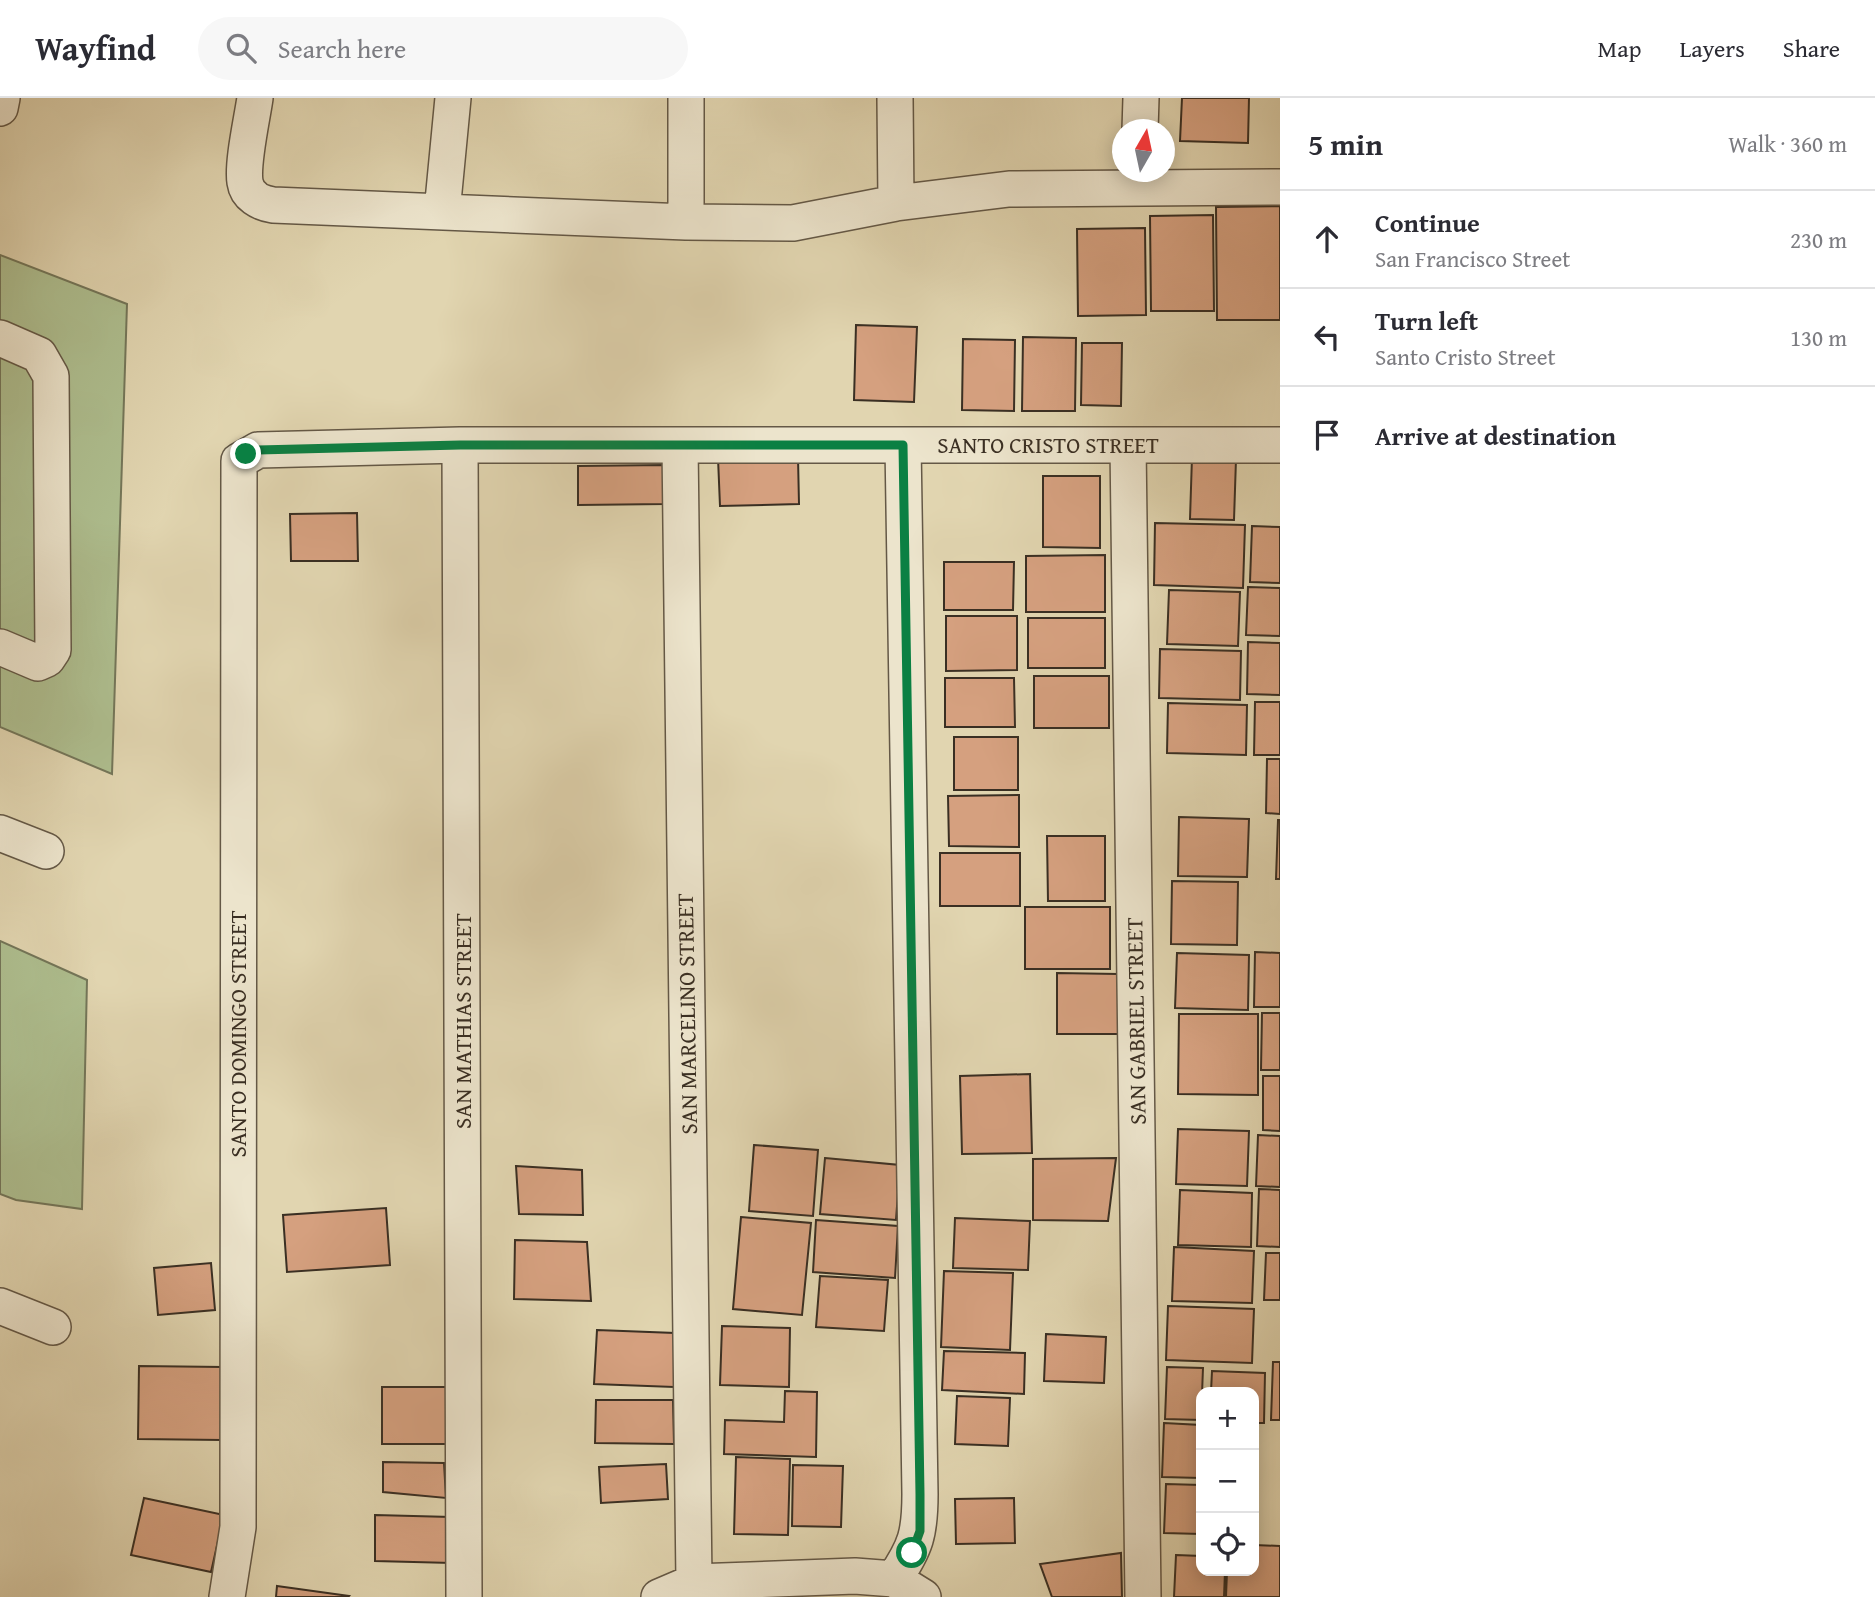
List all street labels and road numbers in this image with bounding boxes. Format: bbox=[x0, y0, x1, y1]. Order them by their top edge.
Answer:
street label: SANTO CRISTO STREET bbox=[937, 428, 1159, 461]
street label: SAN MARCELINO STREET bbox=[668, 893, 705, 1135]
street label: SANTO DOMINGO STREET bbox=[221, 910, 254, 1158]
street label: SAN MATHIAS STREET bbox=[446, 913, 479, 1129]
street label: SAN GABRIEL STREET bbox=[1117, 917, 1154, 1125]

